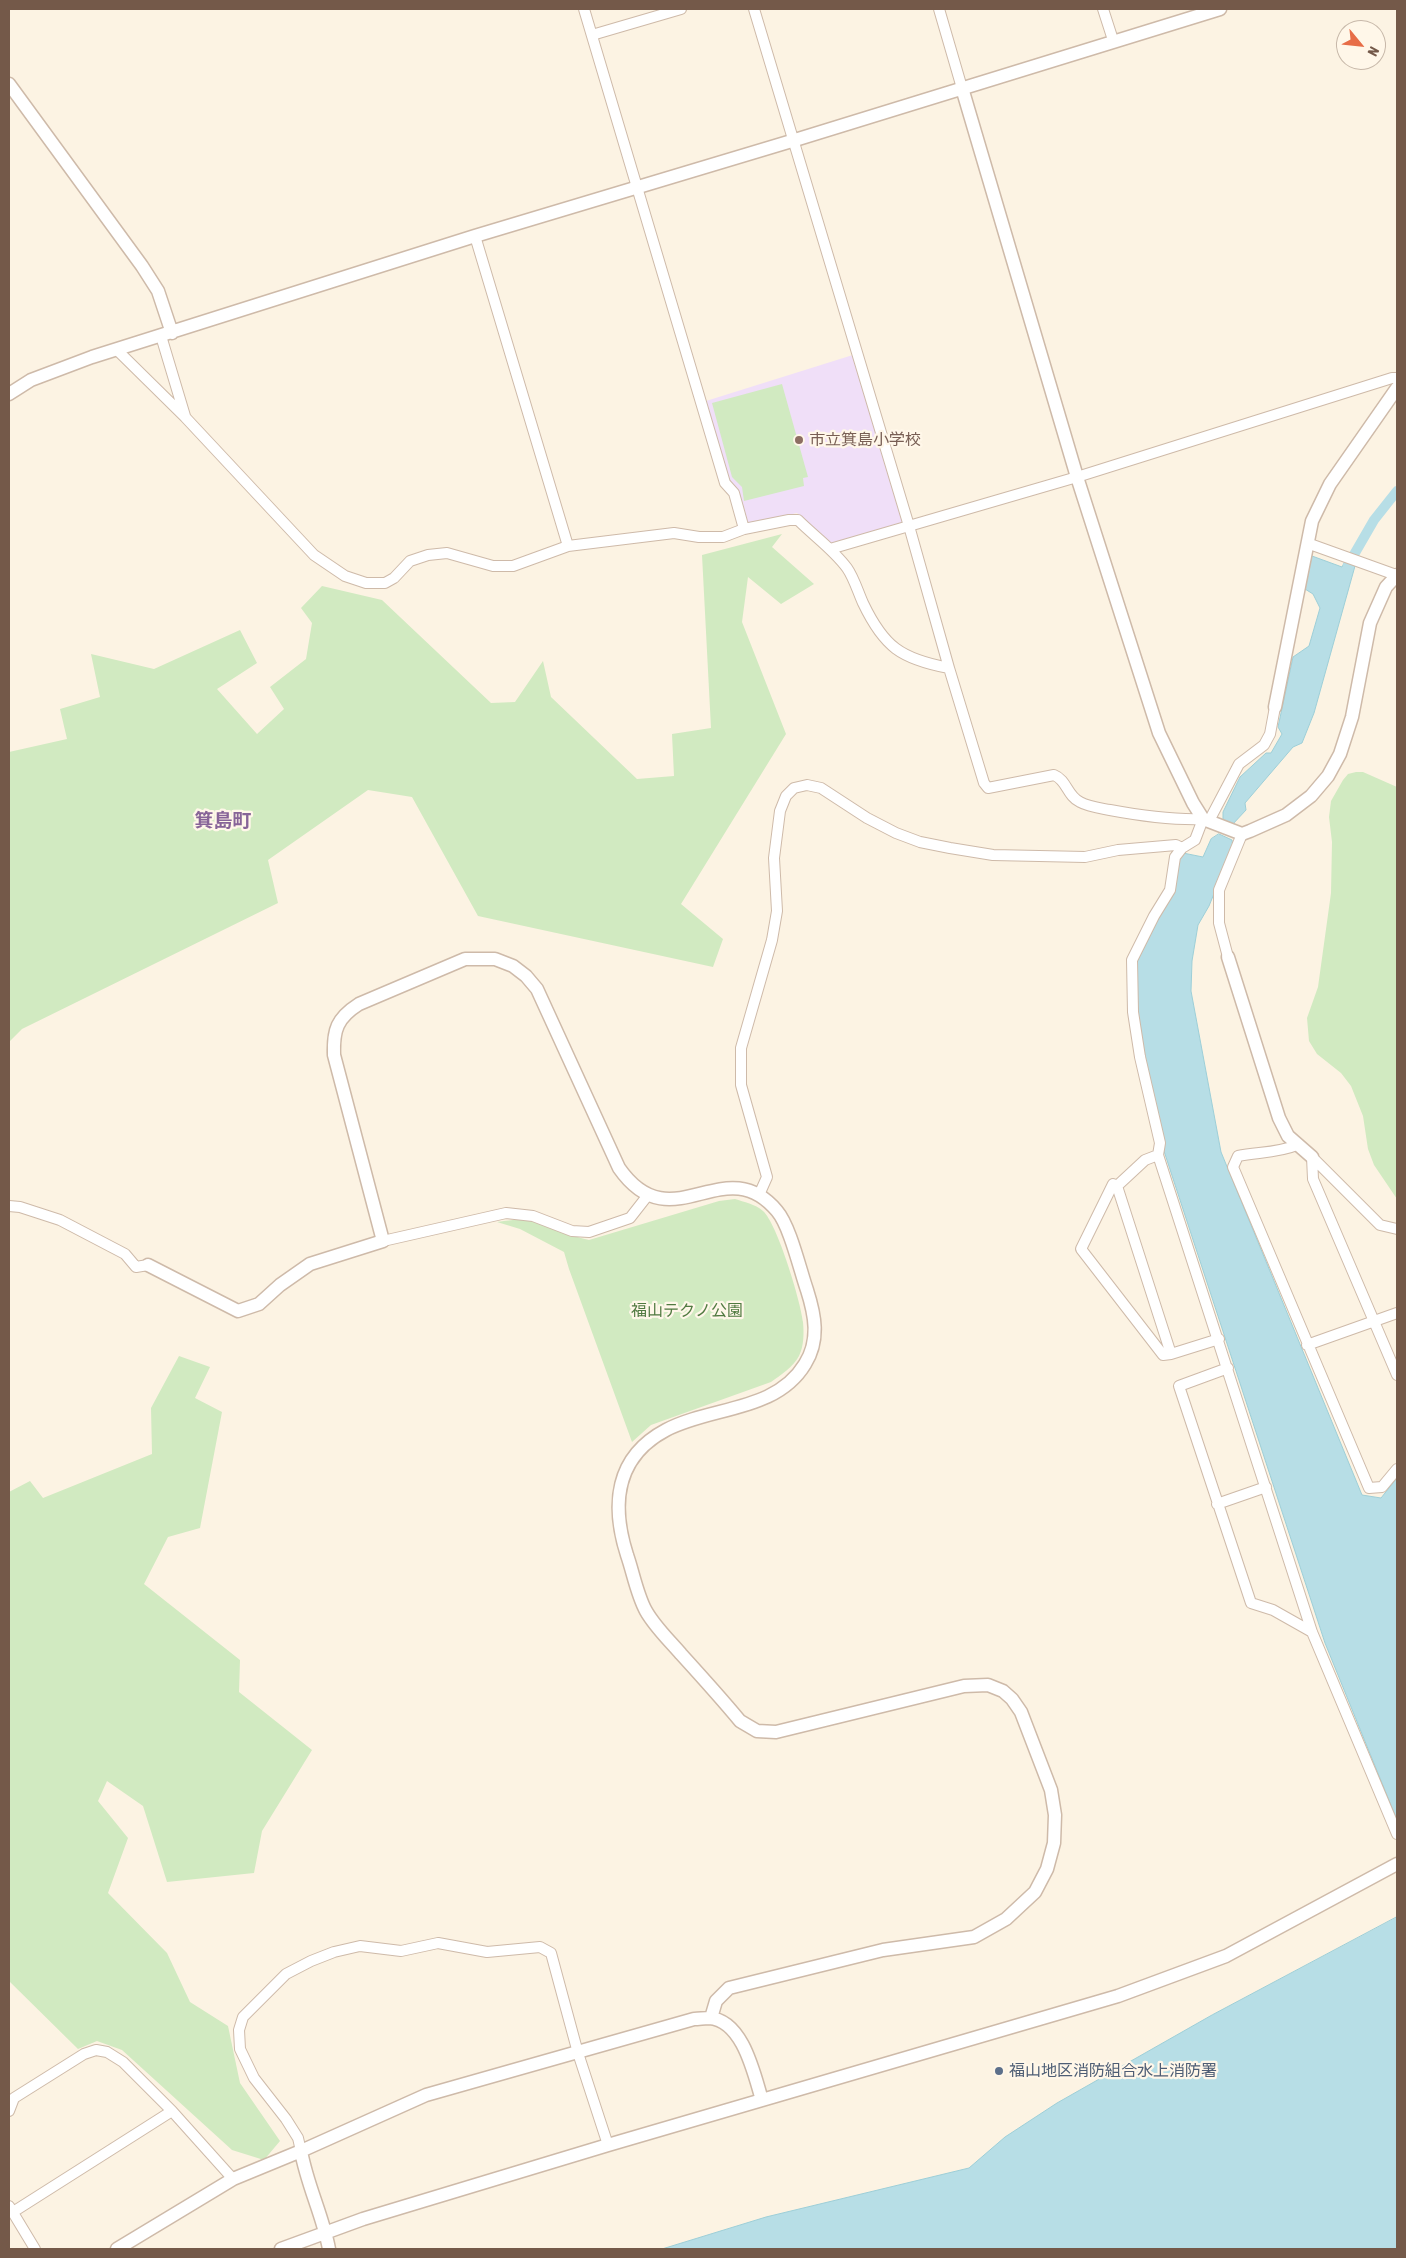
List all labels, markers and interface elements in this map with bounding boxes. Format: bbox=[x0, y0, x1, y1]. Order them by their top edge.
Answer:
north arrow bbox=[1336, 20, 1386, 70]
text: N bbox=[1364, 44, 1382, 59]
place label: 市立箕島小学校 bbox=[809, 430, 921, 450]
marker: 市立箕島小学校 bbox=[793, 434, 805, 446]
district label: 箕島町 bbox=[195, 810, 251, 832]
park label: 福山テクノ公園 bbox=[631, 1301, 743, 1321]
place label: 福山地区消防組合水上消防署 bbox=[1009, 2061, 1217, 2081]
marker: 福山地区消防組合水上消防署 bbox=[993, 2065, 1005, 2077]

